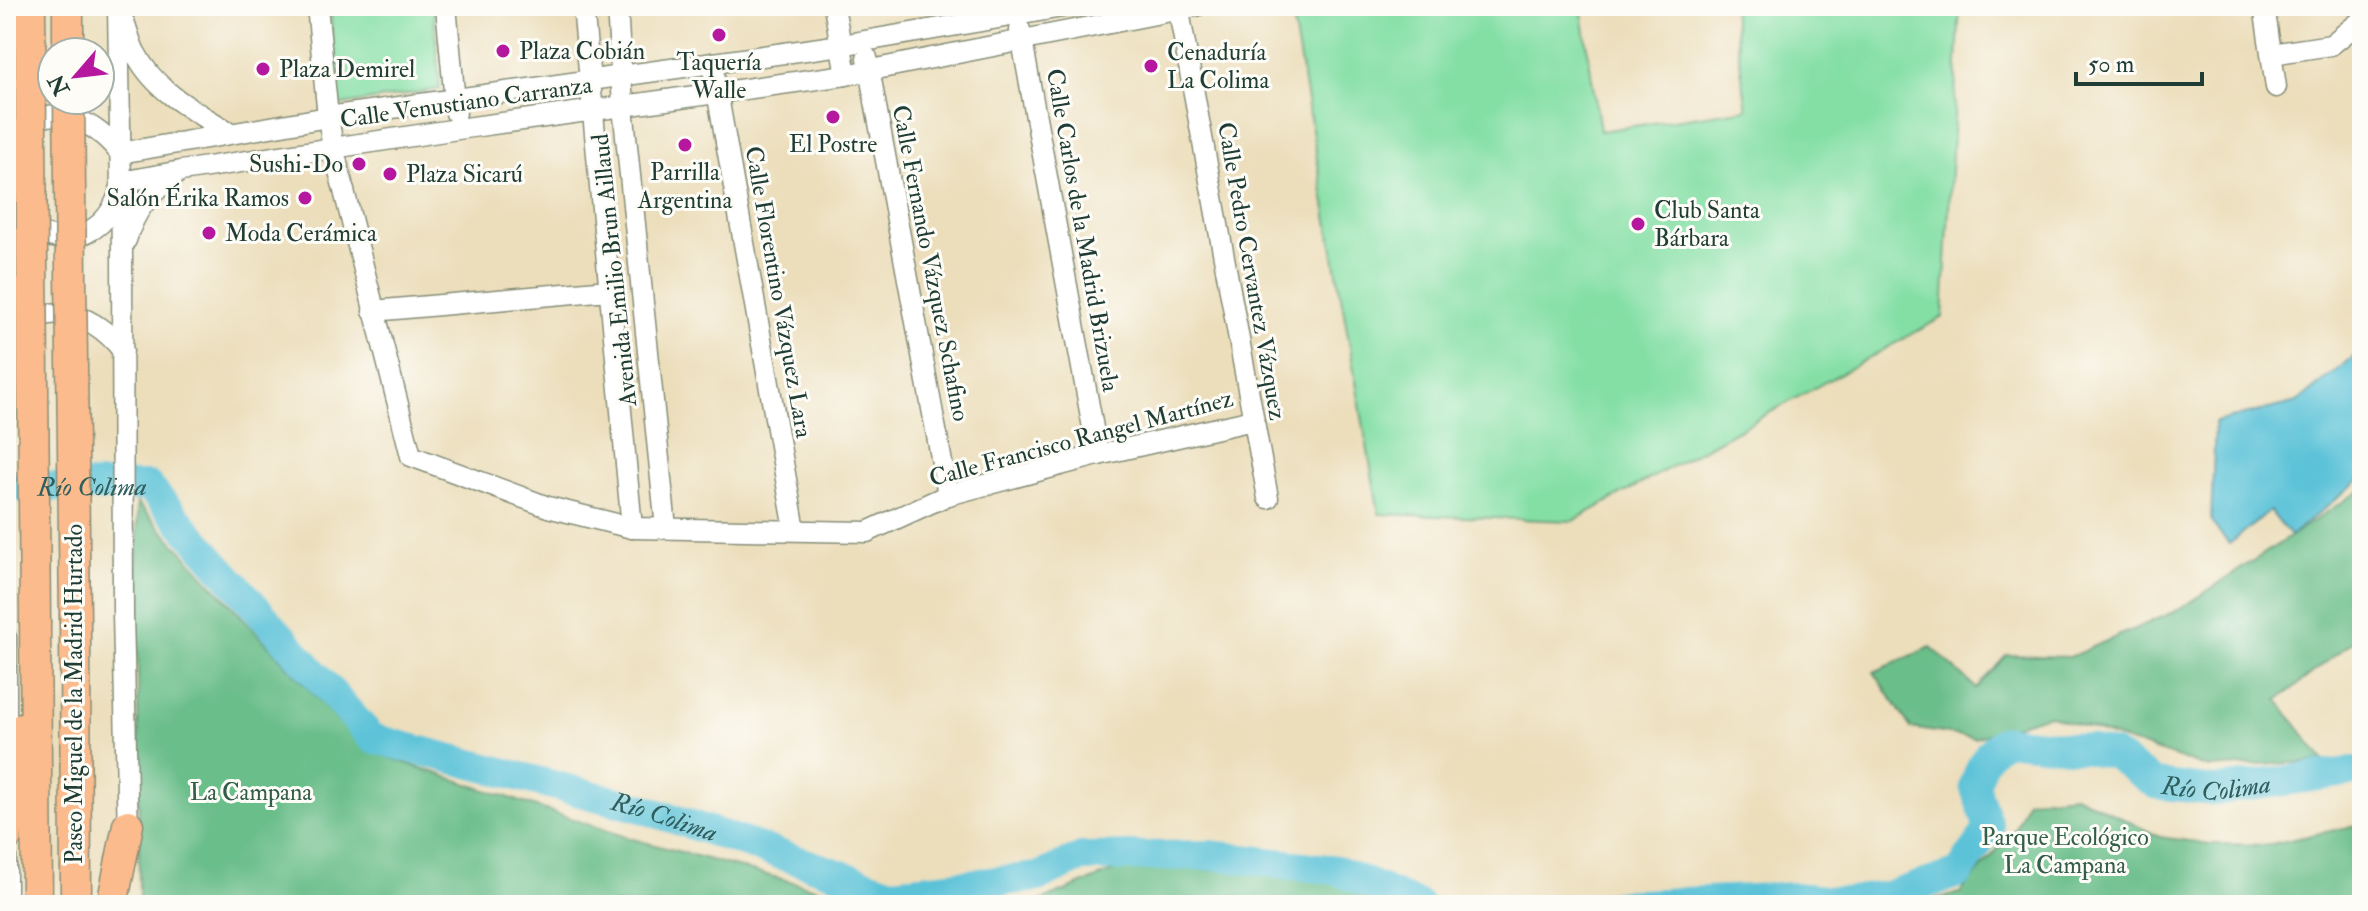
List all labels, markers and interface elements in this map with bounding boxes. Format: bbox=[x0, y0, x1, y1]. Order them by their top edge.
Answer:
marker: Taquería Walle bbox=[710, 26, 728, 44]
north arrow bbox=[36, 36, 116, 116]
place label: Plaza Cobián bbox=[519, 36, 645, 67]
scale bar bbox=[2076, 36, 2202, 86]
place label: Cenaduría La Colima bbox=[1167, 37, 1270, 96]
marker: Plaza Cobián bbox=[494, 42, 512, 60]
place label: Taquería Walle bbox=[676, 47, 763, 106]
text: 50 m bbox=[2088, 49, 2135, 80]
place label: Plaza Demirel bbox=[279, 54, 415, 85]
marker: Cenaduría La Colima bbox=[1142, 57, 1160, 75]
marker: Plaza Demirel bbox=[254, 60, 272, 78]
street label: Calle Carlos de la Madrid Brizuela bbox=[1039, 66, 1126, 395]
text: N bbox=[42, 69, 77, 101]
street label: Calle Venustiano Carranza bbox=[338, 69, 595, 136]
street label: Calle Fernando Vázquez Schafino bbox=[885, 102, 976, 424]
marker: El Postre bbox=[824, 108, 842, 126]
street label: Calle Pedro Cervantez Vázquez bbox=[1210, 120, 1293, 423]
place label: El Postre bbox=[789, 129, 877, 160]
street label: Avenida Emilio Brun Aillaud bbox=[585, 132, 644, 409]
marker: Parrilla Argentina bbox=[676, 136, 694, 154]
street label: Calle Florentino Vázquez Lara bbox=[738, 144, 820, 441]
place label: Sushi-Do bbox=[249, 149, 343, 180]
marker: Sushi-Do bbox=[350, 155, 368, 173]
place label: Parrilla Argentina bbox=[637, 157, 733, 216]
place label: Plaza Sicarú bbox=[406, 159, 523, 190]
marker: Plaza Sicarú bbox=[381, 165, 399, 183]
place label: Salón Érika Ramos bbox=[107, 182, 289, 214]
marker: Salón Érika Ramos bbox=[296, 189, 314, 207]
place label: Club Santa Bárbara bbox=[1654, 195, 1761, 254]
marker: Club Santa Bárbara bbox=[1629, 215, 1647, 233]
place label: Moda Cerámica bbox=[225, 218, 378, 249]
marker: Moda Cerámica bbox=[200, 224, 218, 242]
street label: Calle Francisco Rangel Martínez bbox=[926, 383, 1237, 494]
water label: Río Colima bbox=[36, 471, 147, 504]
street label: Paseo Miguel de la Madrid Hurtado bbox=[59, 524, 90, 864]
water label: Río Colima bbox=[2159, 768, 2273, 809]
park label: La Campana bbox=[190, 777, 313, 808]
water label: Río Colima bbox=[607, 786, 721, 849]
park label: Parque Ecológico La Campana bbox=[1981, 822, 2149, 881]

